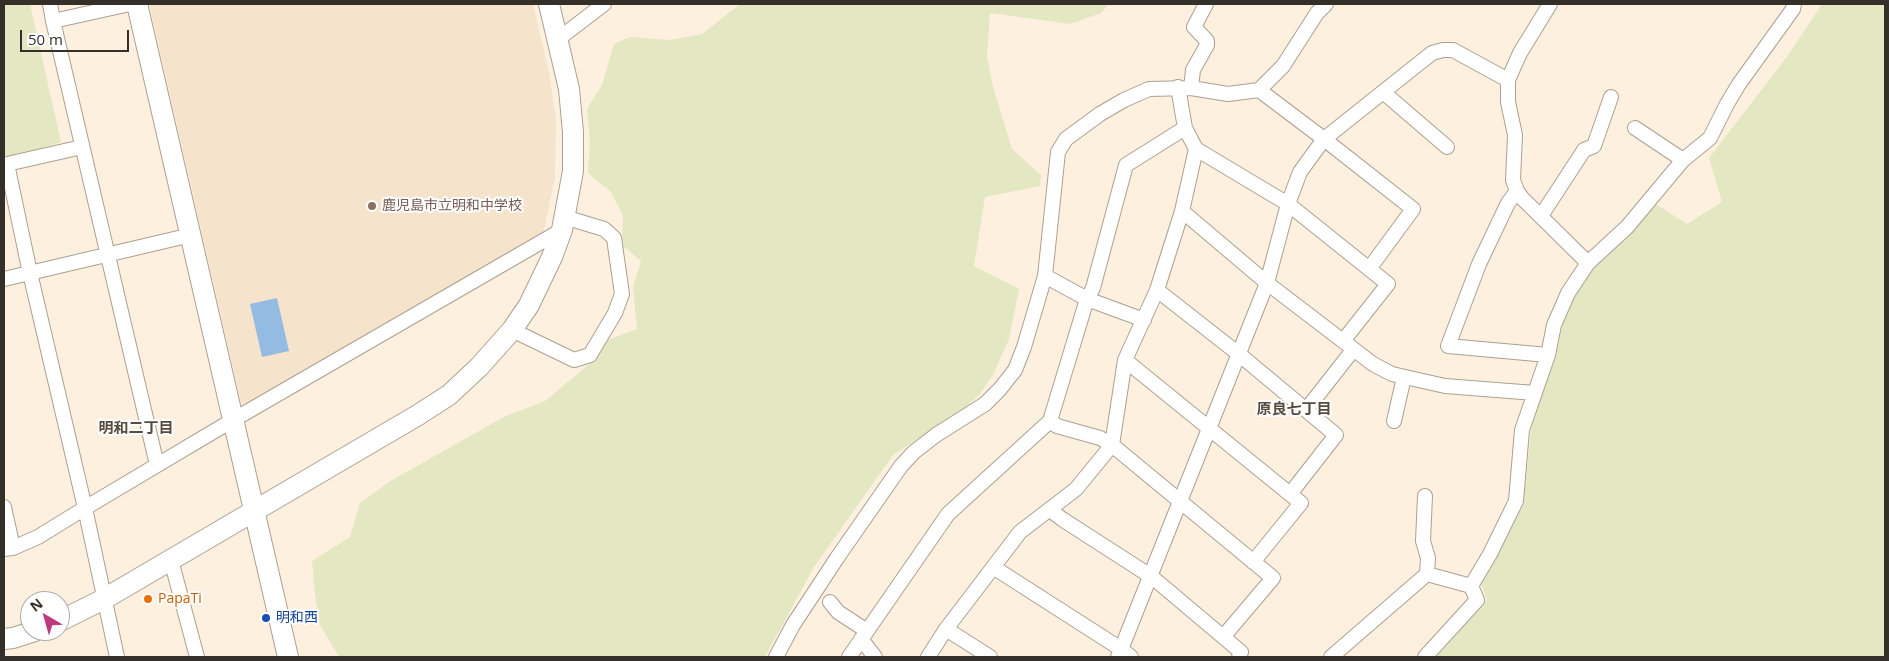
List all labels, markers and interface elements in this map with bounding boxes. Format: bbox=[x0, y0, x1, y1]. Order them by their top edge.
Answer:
scale bar bbox=[22, 20, 131, 52]
text: 50 m bbox=[28, 29, 63, 49]
place label: 鹿児島市立明和中学校 bbox=[382, 198, 522, 214]
marker: 鹿児島市立明和中学校 bbox=[366, 200, 378, 212]
district label: 原良七丁目 bbox=[1257, 401, 1331, 419]
district label: 明和二丁目 bbox=[99, 420, 173, 438]
north arrow bbox=[20, 591, 70, 641]
place label: PapaTi bbox=[158, 591, 202, 607]
marker: PapaTi bbox=[142, 593, 154, 605]
text: N bbox=[26, 594, 46, 616]
place label: 明和西 bbox=[276, 610, 318, 626]
marker: 明和西 bbox=[260, 612, 272, 624]

